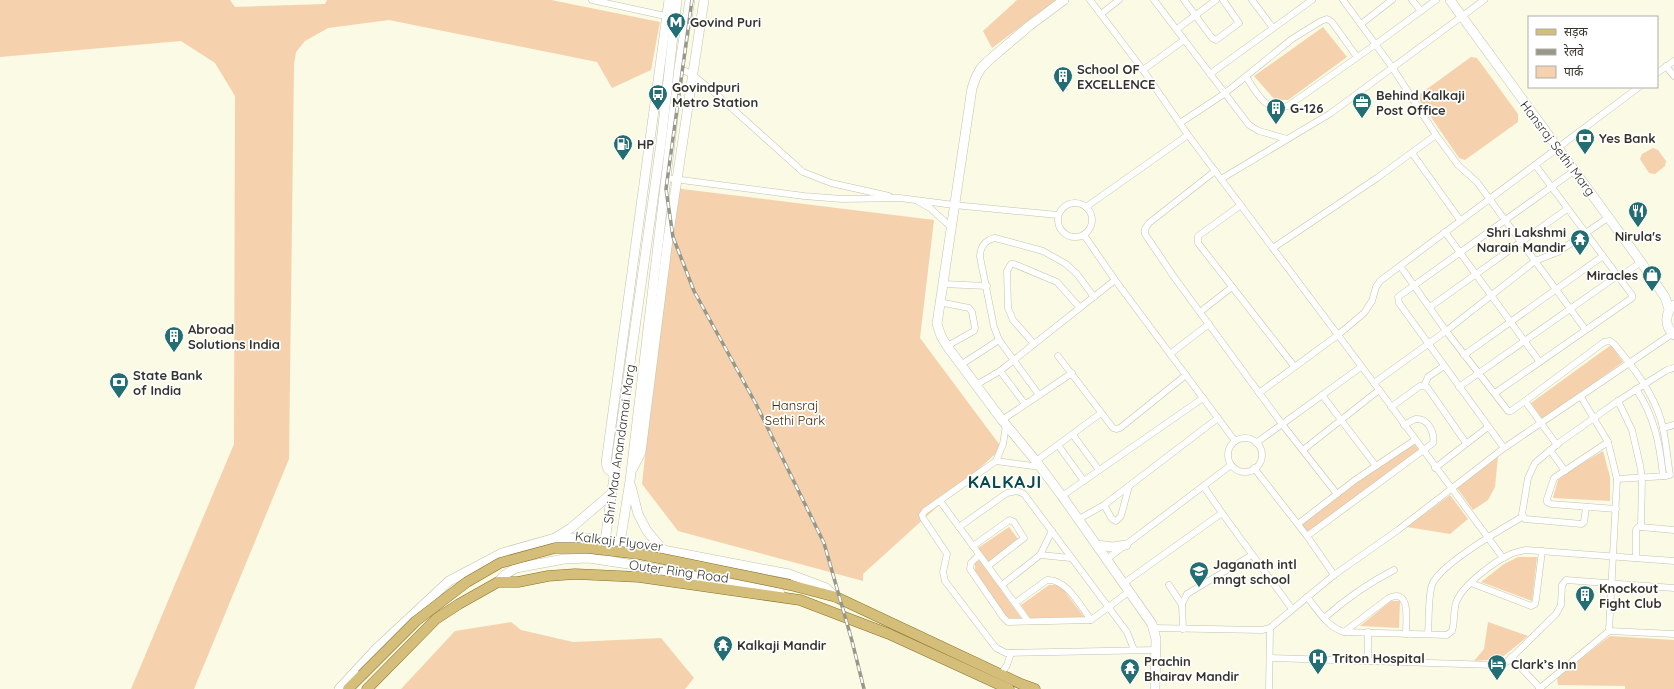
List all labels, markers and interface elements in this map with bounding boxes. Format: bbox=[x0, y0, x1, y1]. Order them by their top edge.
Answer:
metro station icon: Govind Puri bbox=[665, 11, 687, 39]
place label: Govind Puri bbox=[690, 14, 761, 30]
legend bbox=[1528, 16, 1658, 88]
text: सड़क bbox=[1564, 24, 1589, 39]
text: रेलवे bbox=[1564, 44, 1584, 59]
place label: School OF EXCELLENCE bbox=[1077, 61, 1155, 92]
text: पार्क bbox=[1564, 64, 1584, 79]
building icon: School OF EXCELLENCE bbox=[1052, 65, 1074, 93]
place label: Govindpuri Metro Station bbox=[672, 79, 758, 110]
bus stop icon: Govindpuri Metro Station bbox=[647, 83, 669, 111]
place label: Behind Kalkaji Post Office bbox=[1376, 87, 1465, 118]
office icon: Behind Kalkaji Post Office bbox=[1351, 91, 1373, 119]
building icon: G-126 bbox=[1265, 97, 1287, 125]
street label: Hansraj Sethi Marg bbox=[1517, 97, 1599, 199]
place label: G-126 bbox=[1290, 100, 1323, 116]
bank icon: Yes Bank bbox=[1574, 127, 1596, 155]
place label: Yes Bank bbox=[1599, 130, 1656, 146]
fuel station icon: HP bbox=[612, 133, 634, 161]
place label: HP bbox=[637, 136, 654, 152]
restaurant icon: Nirula's bbox=[1627, 200, 1649, 228]
place label: Shri Lakshmi Narain Mandir bbox=[1477, 224, 1566, 255]
temple icon: Shri Lakshmi Narain Mandir bbox=[1569, 228, 1591, 256]
place label: Nirula's bbox=[1615, 228, 1661, 244]
shop icon: Miracles bbox=[1641, 264, 1663, 292]
place label: Miracles bbox=[1587, 267, 1638, 283]
place label: Abroad Solutions India bbox=[188, 321, 280, 352]
building icon: Abroad Solutions India bbox=[163, 325, 185, 353]
street label: Shri Maa Anandamai Marg bbox=[600, 363, 638, 525]
place label: State Bank of India bbox=[133, 367, 203, 398]
bank icon: State Bank of India bbox=[108, 371, 130, 399]
park label: Hansraj Sethi Park bbox=[765, 397, 825, 428]
district label: KALKAJI bbox=[968, 471, 1042, 492]
street label: Kalkaji Flyover bbox=[574, 528, 664, 554]
street label: Outer Ring Road bbox=[628, 556, 730, 586]
place label: Jaganath intl mngt school bbox=[1213, 556, 1297, 587]
school or university icon: Jaganath intl mngt school bbox=[1188, 560, 1210, 588]
place label: Knockout Fight Club bbox=[1599, 580, 1662, 611]
building icon: Knockout Fight Club bbox=[1574, 584, 1596, 612]
temple icon: Kalkaji Mandir bbox=[712, 634, 734, 662]
place label: Kalkaji Mandir bbox=[737, 637, 827, 653]
hospital icon: Triton Hospital bbox=[1307, 647, 1329, 675]
place label: Triton Hospital bbox=[1332, 650, 1425, 666]
place label: Prachin Bhairav Mandir bbox=[1144, 653, 1240, 684]
hotel icon: Clark’s Inn bbox=[1486, 653, 1508, 681]
place label: Clark’s Inn bbox=[1511, 656, 1576, 672]
temple icon: Prachin Bhairav Mandir bbox=[1119, 657, 1141, 685]

